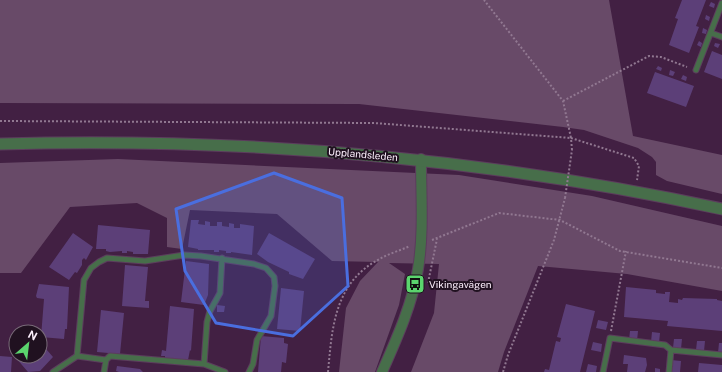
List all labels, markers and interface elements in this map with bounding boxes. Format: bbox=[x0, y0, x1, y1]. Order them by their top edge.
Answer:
street label: Upplandsleden bbox=[328, 145, 399, 163]
bus stop icon: Vikingavägen bbox=[404, 273, 426, 295]
place label: Vikingavägen bbox=[429, 278, 492, 290]
north arrow bbox=[8, 324, 48, 364]
text: N bbox=[26, 328, 39, 342]

